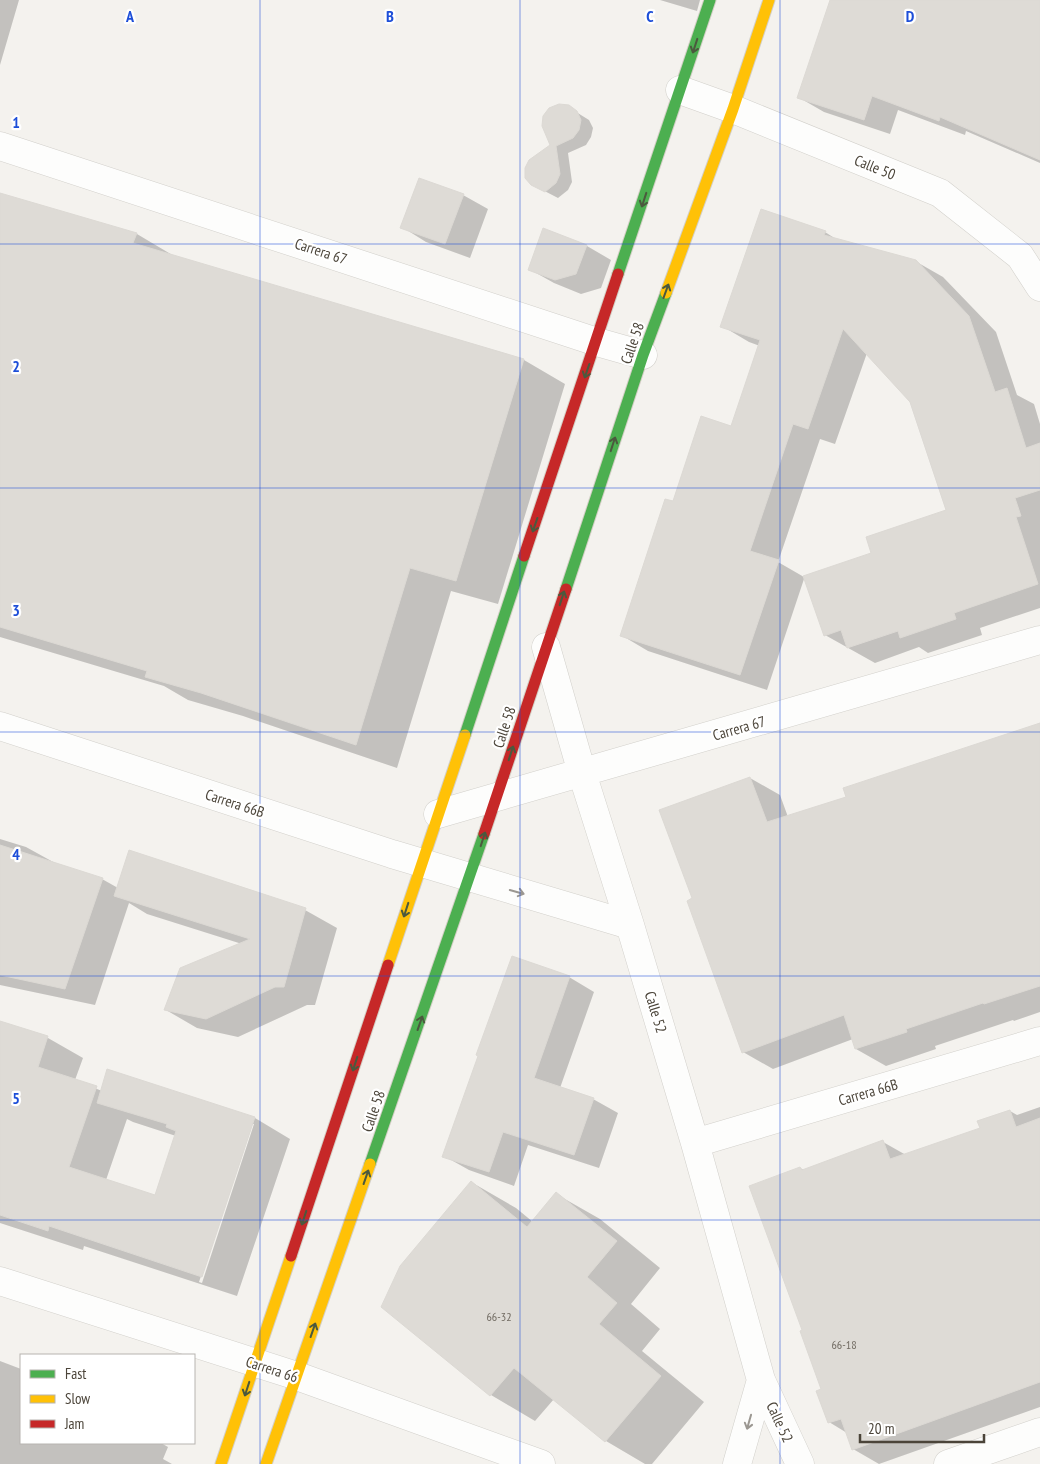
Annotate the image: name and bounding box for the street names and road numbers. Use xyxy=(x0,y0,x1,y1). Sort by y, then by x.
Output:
street label: Calle 50 xyxy=(852,150,899,184)
street label: Carrera 67 xyxy=(292,234,350,268)
street label: Calle 58 xyxy=(616,320,648,366)
street label: Calle 58 xyxy=(488,704,520,750)
street label: Carrera 67 xyxy=(710,711,768,745)
street label: Carrera 66B xyxy=(203,785,267,821)
street label: Calle 52 xyxy=(641,989,671,1035)
street label: Carrera 66B xyxy=(836,1074,900,1110)
street label: Calle 58 xyxy=(357,1088,389,1134)
street label: Carrera 66 xyxy=(243,1352,301,1386)
street label: Calle 52 xyxy=(762,1399,798,1445)

